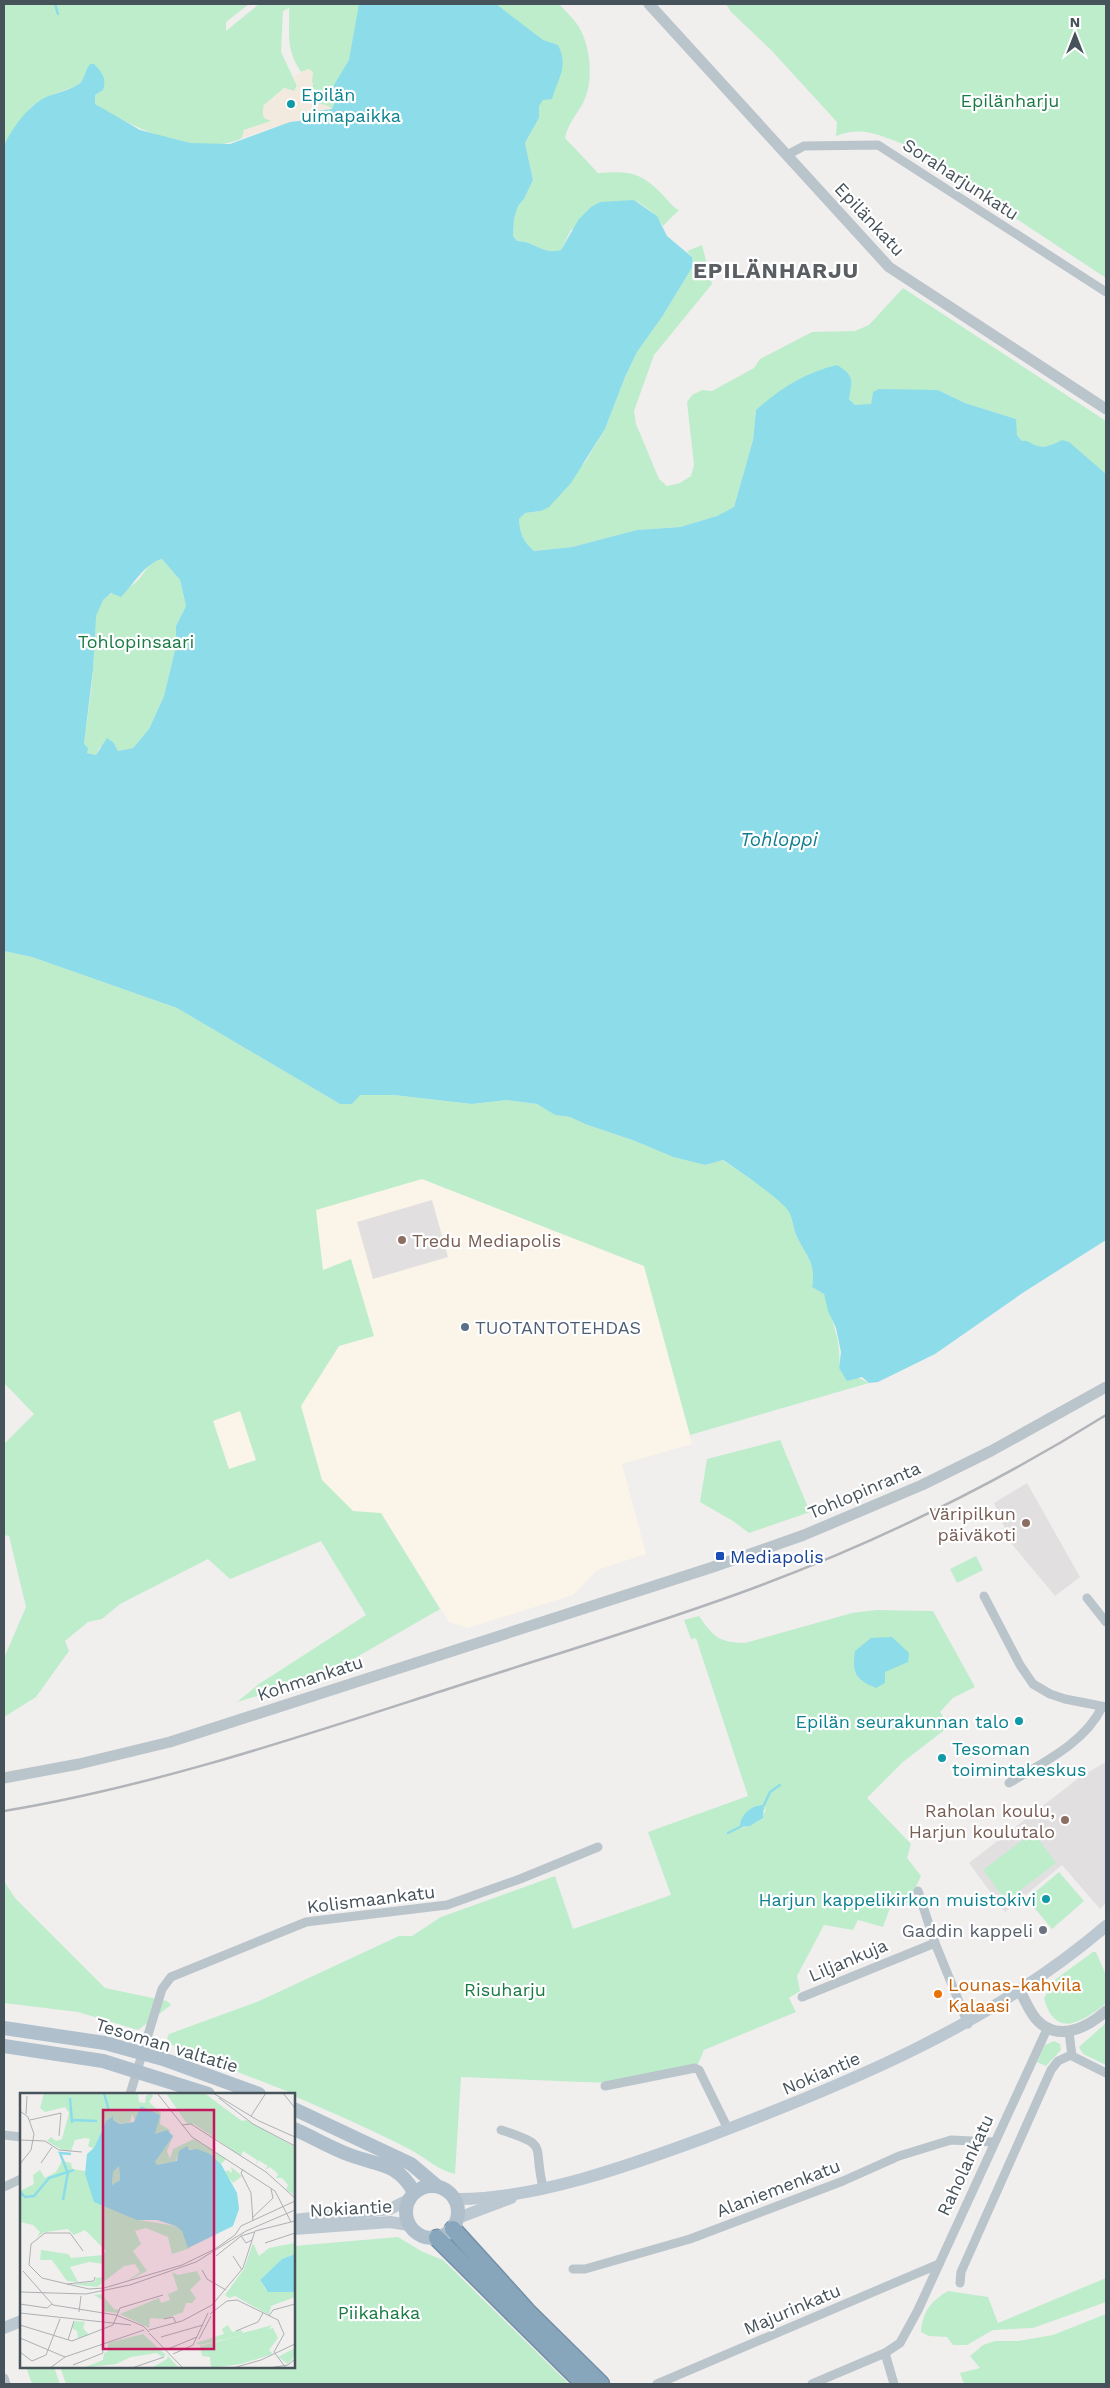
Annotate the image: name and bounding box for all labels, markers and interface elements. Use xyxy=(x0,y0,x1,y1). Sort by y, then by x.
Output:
north arrow xyxy=(1050,10,1100,60)
text: N xyxy=(1070,14,1080,30)
place label: Epilän uimapaikka xyxy=(301,84,401,126)
park label: Epilänharju xyxy=(961,90,1059,111)
marker: Epilän uimapaikka xyxy=(285,98,297,110)
street label: Soraharjunkatu xyxy=(899,134,1023,224)
street label: Epilänkatu xyxy=(831,178,909,260)
district label: EPILÄNHARJU xyxy=(693,258,859,283)
park label: Tohlopinsaari xyxy=(78,631,194,652)
water label: Tohloppi xyxy=(740,828,819,851)
place label: Tredu Mediapolis xyxy=(412,1230,561,1251)
marker: Tredu Mediapolis xyxy=(396,1234,408,1246)
place label: TUOTANTOTEHDAS xyxy=(475,1317,641,1338)
marker: TUOTANTOTEHDAS xyxy=(459,1321,471,1333)
street label: Tohlopinranta xyxy=(804,1457,924,1523)
place label: Väripilkun päiväkoti xyxy=(929,1503,1016,1545)
marker: Väripilkun päiväkoti xyxy=(1020,1517,1032,1529)
place label: Mediapolis xyxy=(730,1546,824,1567)
marker: Mediapolis xyxy=(714,1550,726,1562)
street label: Kohmankatu xyxy=(254,1651,366,1705)
place label: Epilän seurakunnan talo xyxy=(795,1711,1009,1732)
marker: Epilän seurakunnan talo xyxy=(1013,1715,1025,1727)
place label: Tesoman toimintakeskus xyxy=(952,1738,1086,1780)
marker: Tesoman toimintakeskus xyxy=(936,1752,948,1764)
place label: Raholan koulu, Harjun koulutalo xyxy=(909,1800,1055,1842)
marker: Raholan koulu, Harjun koulutalo xyxy=(1059,1814,1071,1826)
street label: Kolismaankatu xyxy=(306,1881,436,1917)
place label: Harjun kappelikirkon muistokivi xyxy=(758,1889,1036,1910)
marker: Harjun kappelikirkon muistokivi xyxy=(1040,1893,1052,1905)
place label: Gaddin kappeli xyxy=(902,1920,1033,1941)
marker: Gaddin kappeli xyxy=(1037,1924,1049,1936)
street label: Liljankuja xyxy=(805,1934,891,1986)
place label: Lounas-kahvila Kalaasi xyxy=(948,1974,1081,2016)
park label: Risuharju xyxy=(464,1979,546,2000)
marker: Lounas-kahvila Kalaasi xyxy=(932,1988,944,2000)
street label: Tesoman valtatie xyxy=(93,2013,241,2077)
street label: Nokiantie xyxy=(779,2047,863,2099)
inset map xyxy=(20,2093,295,2368)
street label: Raholankatu xyxy=(932,2111,998,2219)
street label: Alaniemenkatu xyxy=(713,2155,843,2221)
street label: Nokiantie xyxy=(309,2195,393,2221)
street label: Majurinkatu xyxy=(740,2279,844,2339)
park label: Piikahaka xyxy=(338,2302,420,2323)

